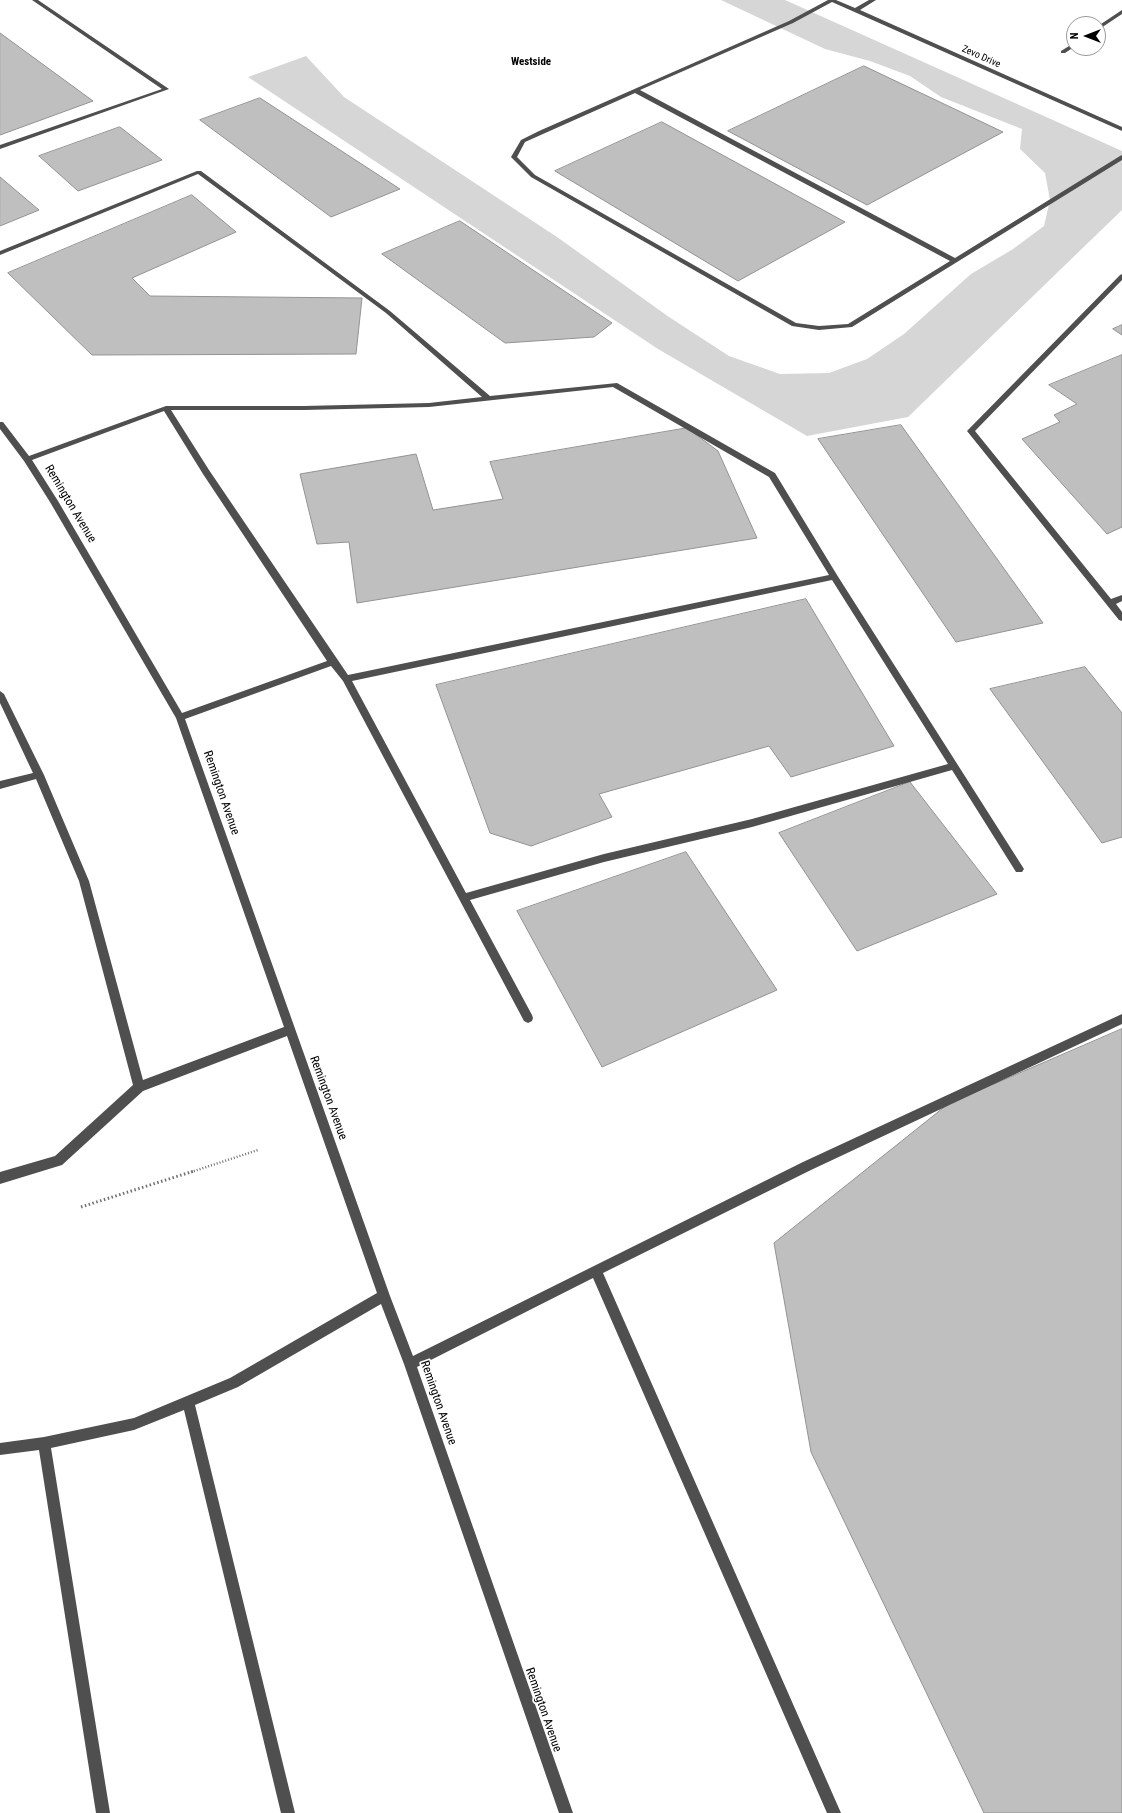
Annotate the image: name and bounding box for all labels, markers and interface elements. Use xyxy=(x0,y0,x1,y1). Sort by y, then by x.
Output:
north arrow xyxy=(1066,16,1106,56)
text: N xyxy=(1068,33,1081,39)
street label: Zevo Drive xyxy=(960,43,1002,71)
district label: Westside xyxy=(511,55,551,69)
street label: Remington Avenue xyxy=(41,463,99,545)
street label: Remington Avenue xyxy=(200,749,242,837)
street label: Remington Avenue xyxy=(306,1054,350,1142)
street label: Remington Avenue xyxy=(417,1359,459,1447)
street label: Remington Avenue xyxy=(522,1666,564,1754)

